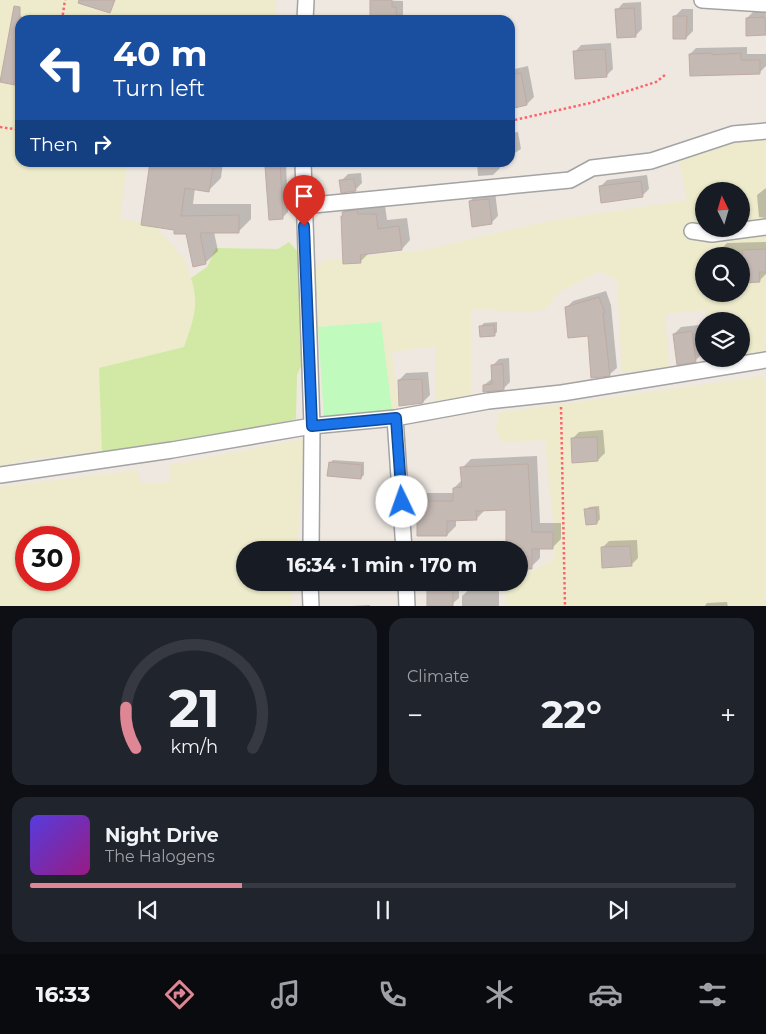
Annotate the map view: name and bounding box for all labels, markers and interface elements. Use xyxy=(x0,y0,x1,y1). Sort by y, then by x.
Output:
text: 40 m xyxy=(113,32,208,75)
icon: left xyxy=(30,35,95,100)
text: Turn left xyxy=(113,75,205,102)
icon: right xyxy=(88,130,116,158)
text: Then xyxy=(30,133,78,156)
pin xyxy=(283,175,325,226)
icon: arrive xyxy=(290,182,318,210)
north arrow xyxy=(695,182,750,238)
map controls xyxy=(695,182,750,367)
button: search xyxy=(695,247,750,302)
button: layers xyxy=(695,312,750,367)
position arrow xyxy=(375,475,427,527)
speed limit sign: 30 xyxy=(15,526,80,591)
text: 16:34 · 1 min · 170 m xyxy=(287,554,477,577)
text: Climate xyxy=(407,667,469,686)
text: 21 xyxy=(169,677,220,740)
text: 22° xyxy=(541,691,602,738)
text: − xyxy=(407,698,423,732)
text: + xyxy=(720,698,736,732)
text: km/h xyxy=(171,736,218,757)
text: Night Drive xyxy=(105,824,219,847)
text: The Halogens xyxy=(105,847,215,866)
icon: previous xyxy=(134,896,162,924)
icon: pause xyxy=(369,896,397,924)
icon: next xyxy=(604,896,632,924)
icon: directions xyxy=(162,977,197,1012)
icon: music xyxy=(268,977,303,1012)
icon: phone xyxy=(375,977,410,1012)
icon: climate xyxy=(482,977,517,1012)
icon: car xyxy=(588,977,623,1012)
icon: filters xyxy=(695,977,730,1012)
text: 16:33 xyxy=(36,981,90,1008)

